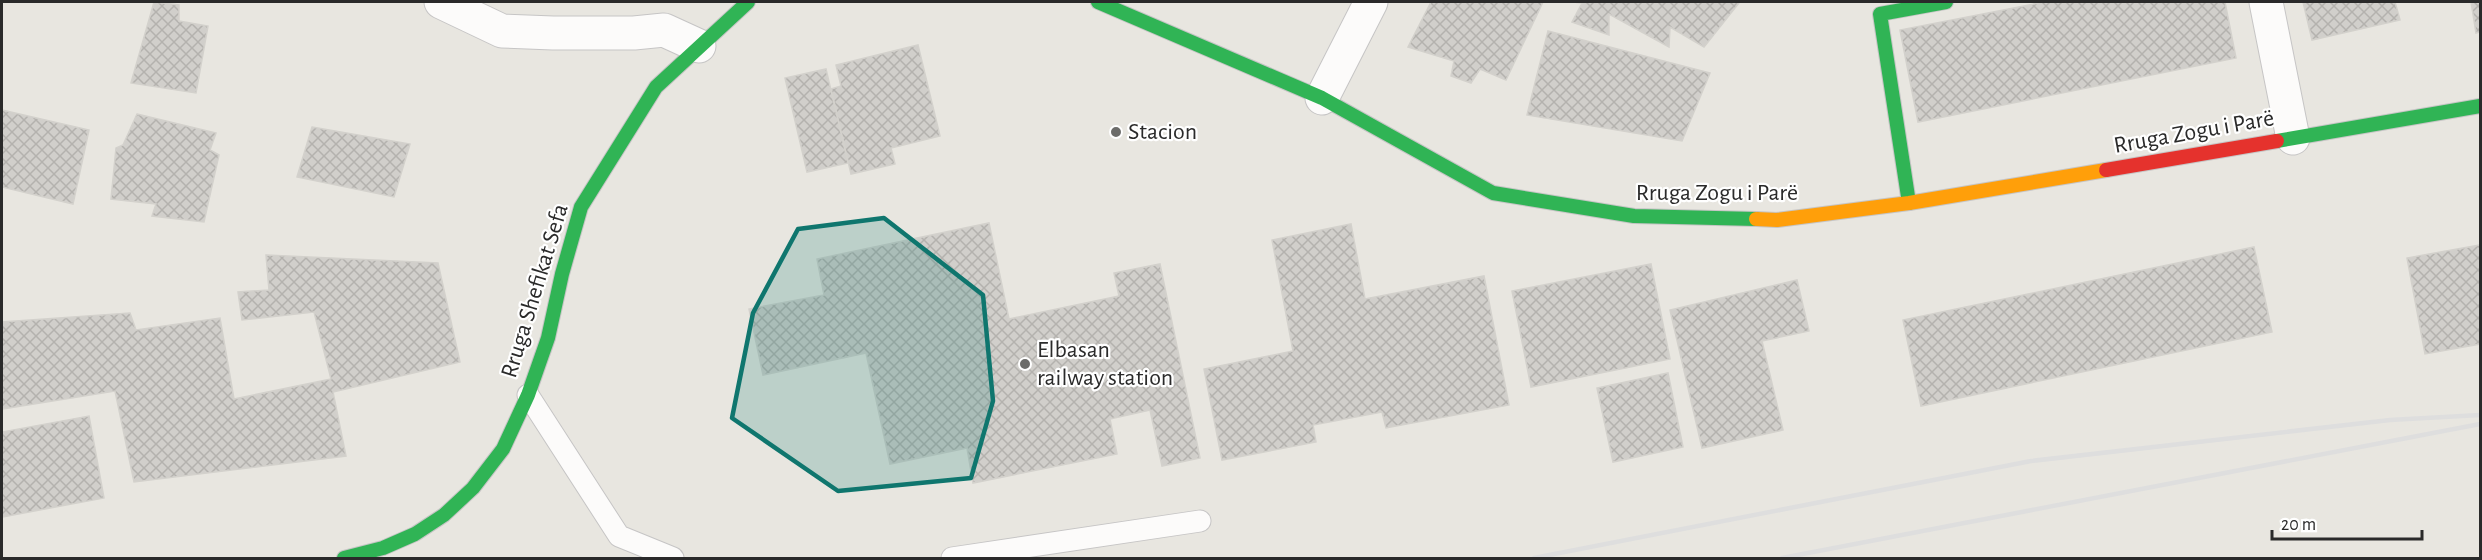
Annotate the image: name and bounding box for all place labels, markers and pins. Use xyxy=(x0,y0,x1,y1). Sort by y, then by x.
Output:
place label: Stacion xyxy=(1128,120,1197,144)
marker: Stacion xyxy=(1109,125,1123,139)
place label: Elbasan railway station xyxy=(1037,338,1173,390)
marker: Elbasan railway station xyxy=(1018,357,1032,371)

